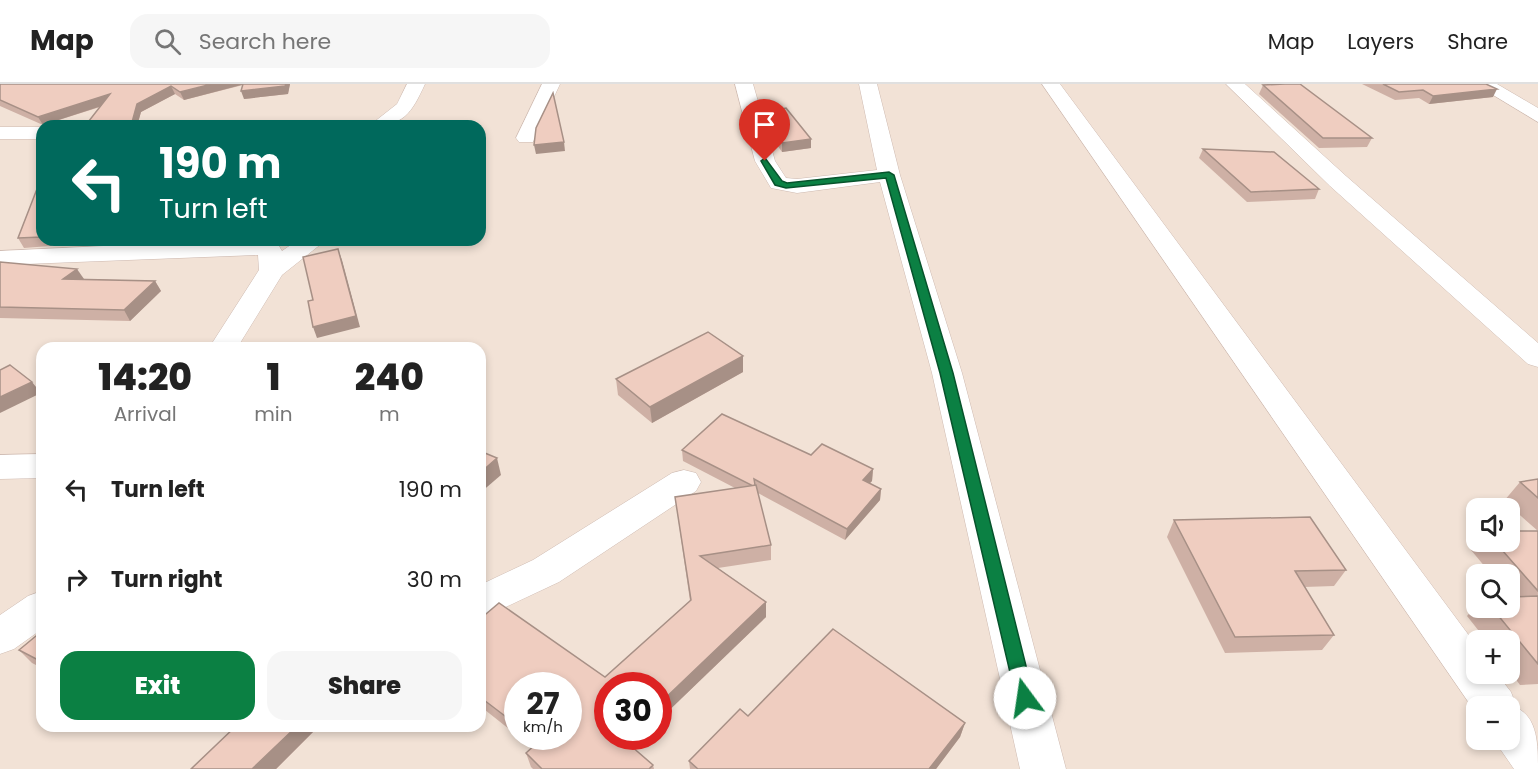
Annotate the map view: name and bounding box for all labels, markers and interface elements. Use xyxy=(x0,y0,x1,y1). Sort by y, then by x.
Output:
search box xyxy=(130,14,550,68)
text: Map xyxy=(30,21,94,60)
icon: search xyxy=(151,25,184,58)
text: Search here xyxy=(199,26,331,57)
text: Map xyxy=(1268,27,1314,56)
text: Layers xyxy=(1347,27,1414,56)
text: Share xyxy=(1447,27,1508,56)
pin xyxy=(739,99,790,161)
icon: arrive xyxy=(748,108,781,141)
text: 190 m xyxy=(159,134,281,193)
icon: left xyxy=(60,144,138,222)
text: Turn left xyxy=(159,190,268,227)
text: 14:20 xyxy=(98,352,192,403)
text: 1 xyxy=(266,352,280,403)
text: 240 xyxy=(355,352,424,403)
text: Arrival xyxy=(114,400,177,428)
text: min xyxy=(254,400,293,428)
text: m xyxy=(379,400,400,428)
icon: left xyxy=(60,473,93,506)
text: Turn left xyxy=(111,474,205,505)
text: 190 m xyxy=(399,474,462,505)
map controls xyxy=(1466,498,1520,750)
button: sound xyxy=(1466,498,1520,552)
icon: right xyxy=(60,563,93,596)
text: Turn right xyxy=(111,564,222,595)
text: 30 m xyxy=(407,564,462,595)
button: search xyxy=(1466,564,1520,618)
button: + xyxy=(1466,630,1520,684)
button: Exit xyxy=(60,651,255,720)
button: Share xyxy=(267,651,462,720)
position arrow xyxy=(993,666,1057,730)
speed limit sign: 30 xyxy=(594,672,672,750)
text: 27 xyxy=(526,682,560,725)
button: − xyxy=(1466,696,1520,750)
text: km/h xyxy=(523,716,563,737)

